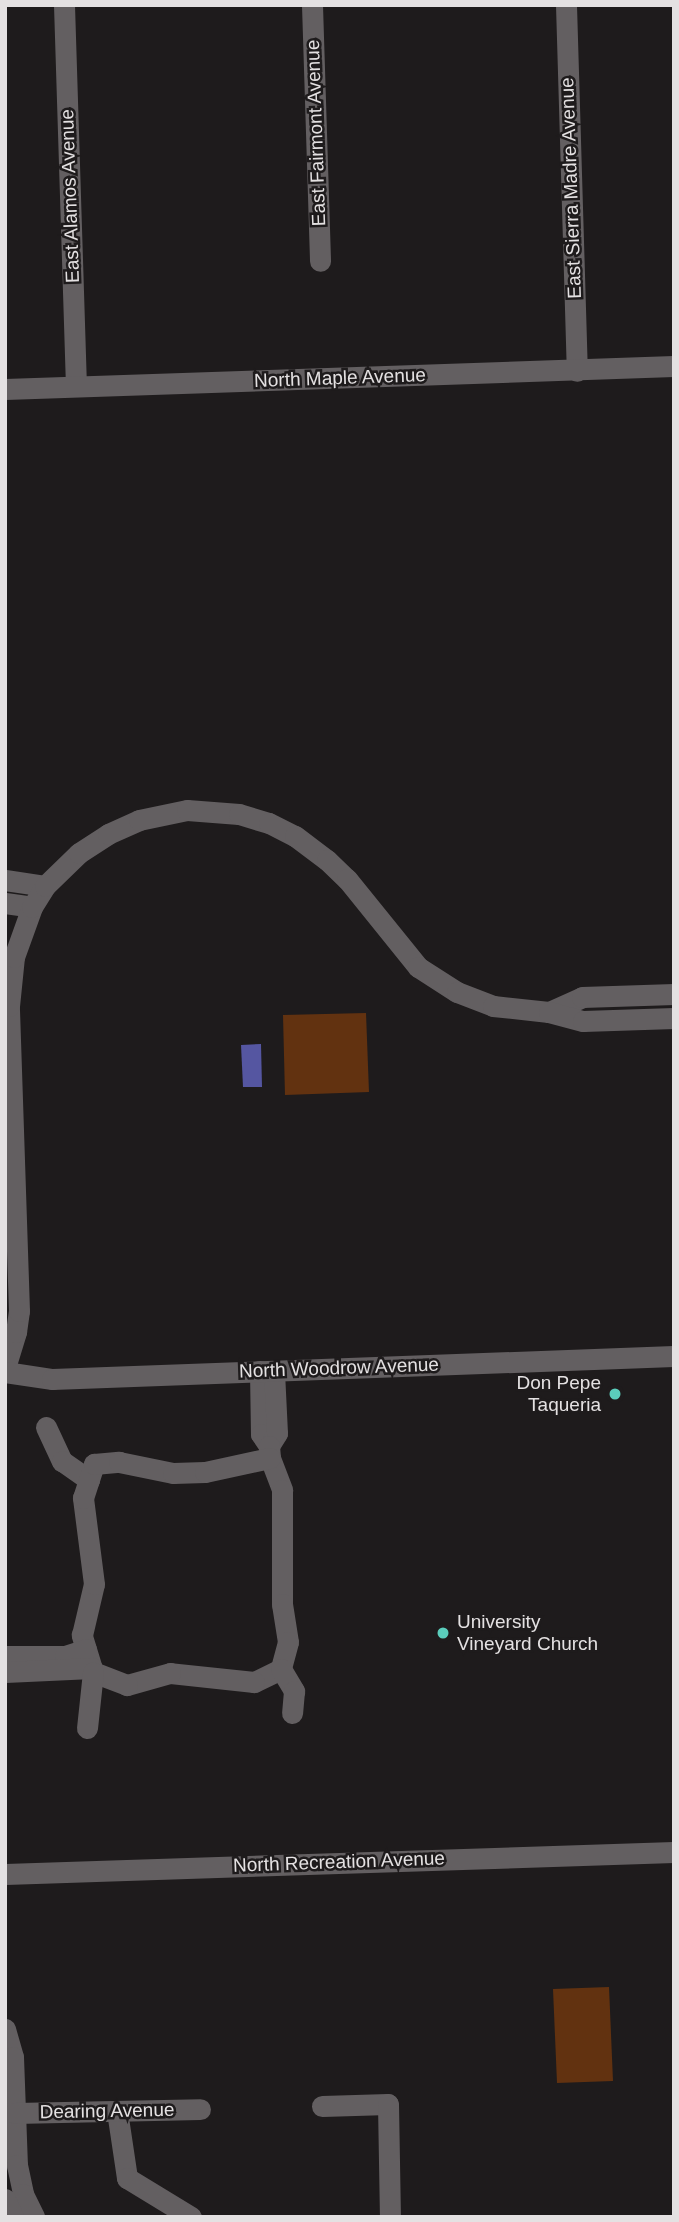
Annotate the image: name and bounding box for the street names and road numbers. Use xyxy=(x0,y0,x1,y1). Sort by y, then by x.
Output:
street label: East Fairmont Avenue xyxy=(301,39,331,227)
street label: East Sierra Madre Avenue xyxy=(556,76,586,300)
street label: East Alamos Avenue xyxy=(56,108,84,284)
street label: North Maple Avenue xyxy=(253,364,427,392)
street label: North Woodrow Avenue xyxy=(238,1353,440,1383)
street label: North Recreation Avenue xyxy=(232,1847,446,1877)
street label: Dearing Avenue xyxy=(39,2098,175,2124)

